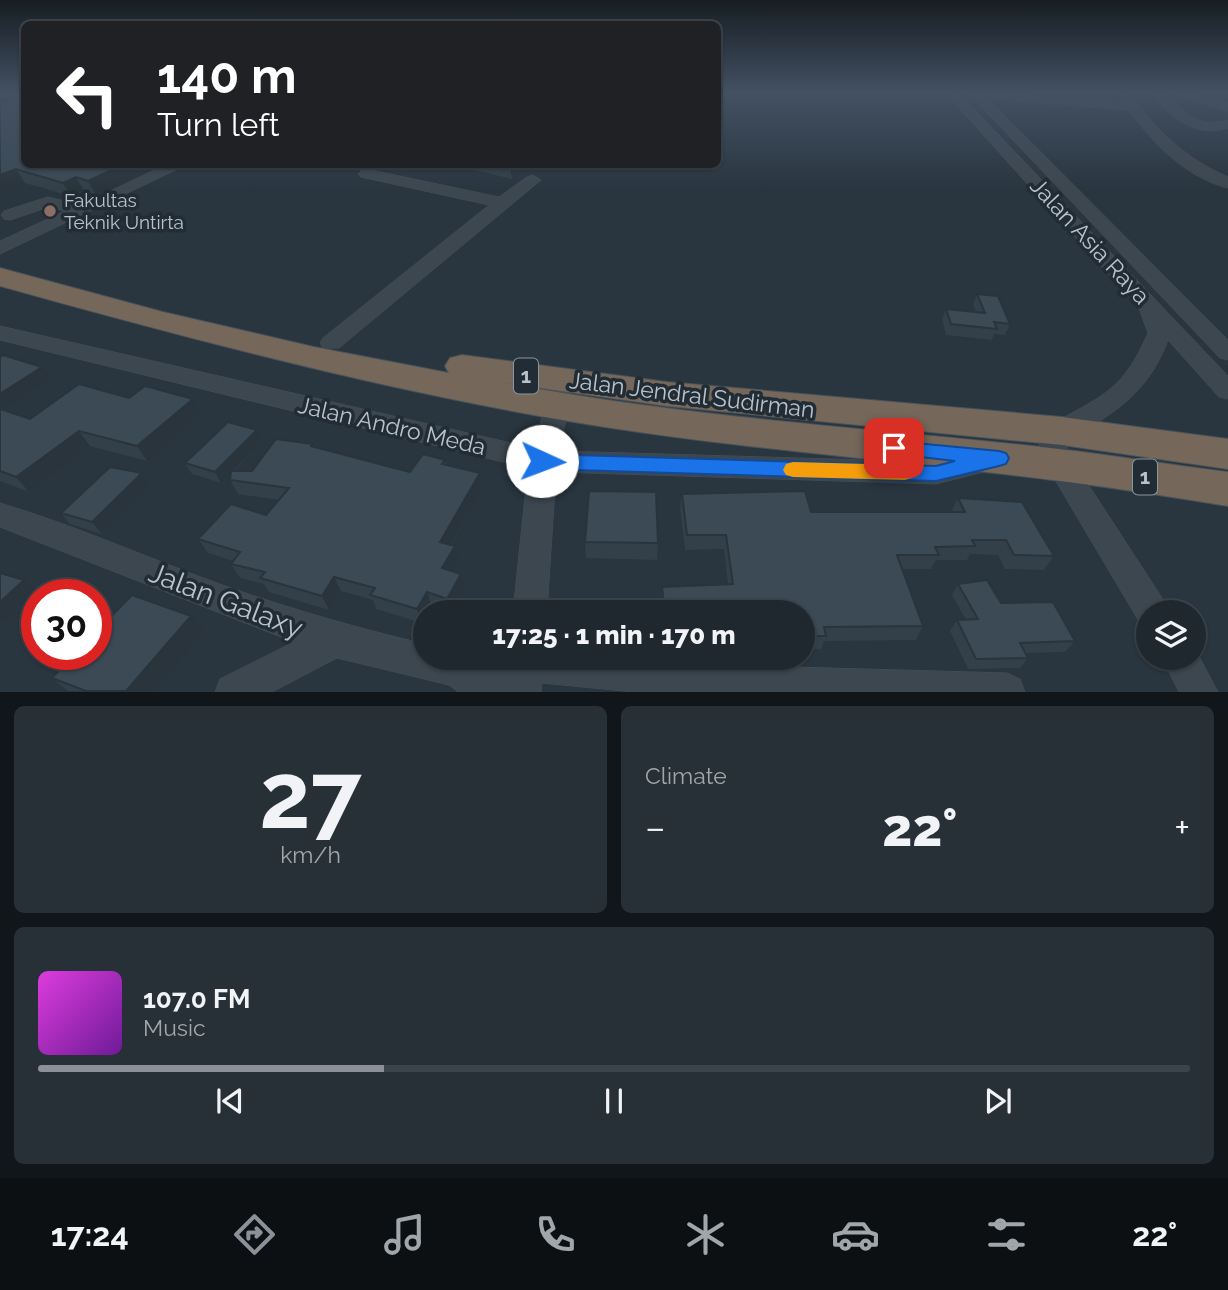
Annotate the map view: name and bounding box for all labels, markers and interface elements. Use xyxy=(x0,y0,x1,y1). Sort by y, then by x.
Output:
text: 140 m xyxy=(157,47,297,104)
icon: left xyxy=(42,49,133,140)
text: Turn left xyxy=(157,106,279,143)
street label: Jalan Asia Raya xyxy=(1025,172,1156,309)
place label: Fakultas Teknik Untirta xyxy=(64,189,184,233)
marker: Fakultas Teknik Untirta xyxy=(42,203,58,219)
road number: 1 xyxy=(514,358,538,394)
street label: Jalan Jendral Sudirman xyxy=(568,366,816,423)
street label: Jalan Andro Meda xyxy=(296,391,488,460)
pin xyxy=(864,418,924,478)
position arrow xyxy=(505,424,579,498)
icon: arrive xyxy=(875,429,913,467)
road number: 1 xyxy=(1133,460,1157,494)
street label: Jalan Galaxy xyxy=(144,556,307,645)
speed limit sign: 30 xyxy=(21,579,112,670)
map controls xyxy=(1136,600,1206,670)
button: layers xyxy=(1136,600,1206,670)
text: 17:25 · 1 min · 170 m xyxy=(492,620,736,650)
text: 27 xyxy=(259,742,362,849)
text: Climate xyxy=(645,762,727,789)
text: 22° xyxy=(882,797,958,858)
text: − xyxy=(645,805,665,850)
text: + xyxy=(1174,805,1190,850)
text: km/h xyxy=(280,841,341,868)
text: 107.0 FM xyxy=(143,984,250,1014)
text: Music xyxy=(143,1014,206,1041)
icon: previous xyxy=(211,1082,249,1120)
icon: pause xyxy=(595,1082,633,1120)
icon: next xyxy=(979,1082,1017,1120)
icon: directions xyxy=(230,1210,279,1259)
icon: music xyxy=(380,1210,429,1259)
icon: phone xyxy=(531,1210,580,1259)
icon: climate xyxy=(681,1210,730,1259)
icon: car xyxy=(831,1210,880,1259)
icon: filters xyxy=(982,1210,1031,1259)
text: 17:24 xyxy=(51,1216,129,1253)
text: 22° xyxy=(1132,1216,1177,1253)

